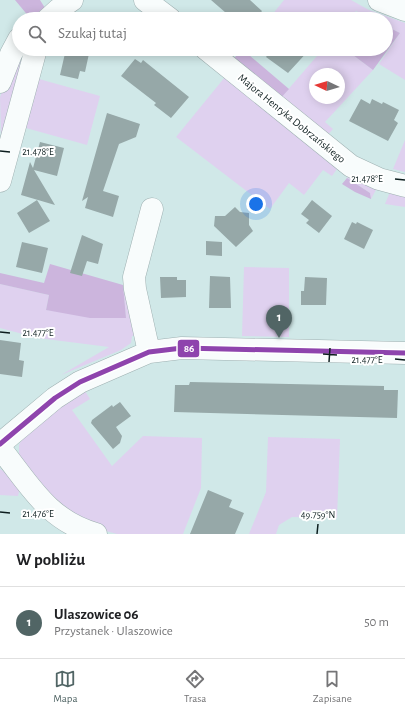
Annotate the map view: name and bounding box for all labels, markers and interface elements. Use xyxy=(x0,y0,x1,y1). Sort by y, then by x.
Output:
search box xyxy=(12,12,393,56)
icon: search xyxy=(26,23,48,45)
text: Szukaj tutaj xyxy=(58,26,127,41)
north arrow xyxy=(309,68,345,104)
street label: Majora Henryka Dobrzańskiego xyxy=(236,72,347,165)
text: 21.478°E xyxy=(22,147,54,157)
text: 21.478°E xyxy=(351,174,383,184)
your location xyxy=(246,194,266,214)
pin: 1 xyxy=(266,305,292,338)
text: 21.477°E xyxy=(22,328,54,338)
line badge: 86 xyxy=(177,339,200,358)
text: 86 xyxy=(184,343,194,354)
text: 21.477°E xyxy=(351,355,383,365)
text: 21.476°E xyxy=(22,509,54,519)
text: 49.759°N xyxy=(301,510,335,520)
text: W pobliżu xyxy=(16,551,85,568)
text: Ulaszowice 06 xyxy=(54,607,139,622)
text: 1 xyxy=(27,616,31,629)
text: 50 m xyxy=(364,616,389,629)
text: Przystanek · Ulaszowice xyxy=(54,625,173,638)
tab: Mapa xyxy=(53,668,78,705)
tab: Trasa xyxy=(184,668,206,705)
tab: Zapisane xyxy=(313,668,352,705)

